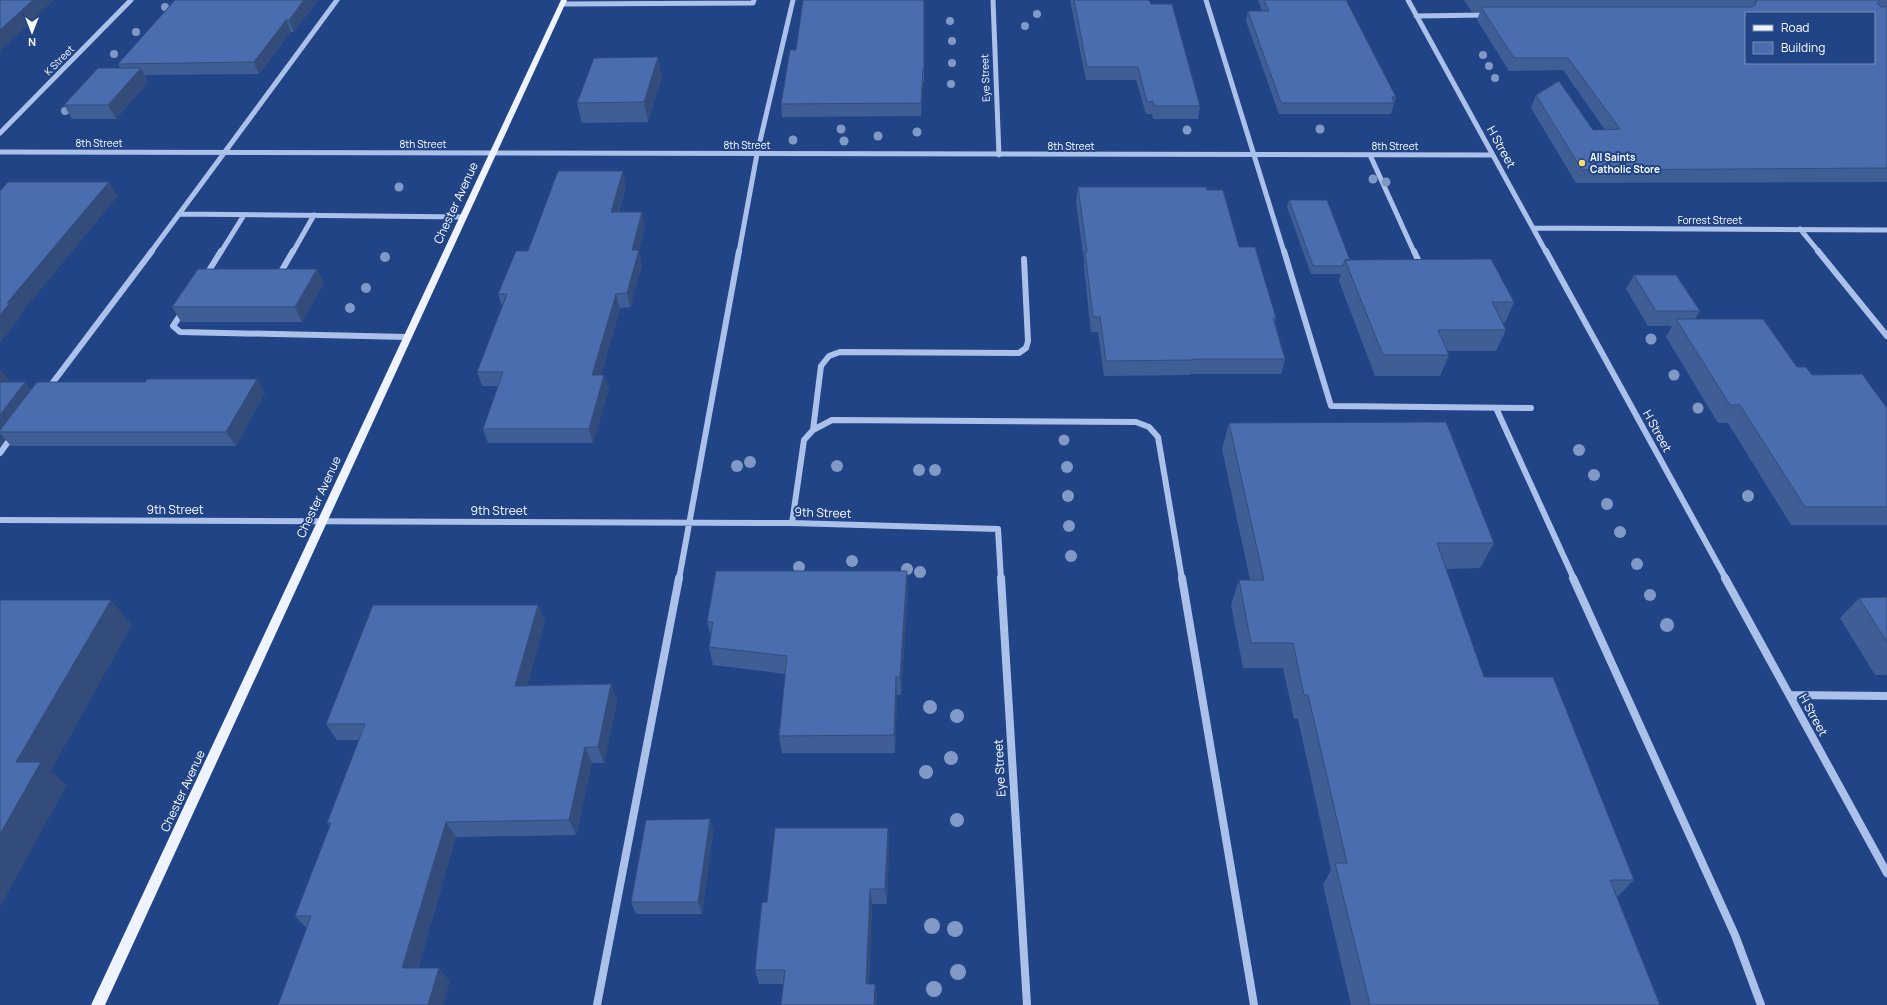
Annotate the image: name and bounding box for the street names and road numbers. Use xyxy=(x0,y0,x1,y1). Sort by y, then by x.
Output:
street label: K Street xyxy=(41,42,77,78)
street label: Eye Street xyxy=(977,54,993,102)
street label: H Street xyxy=(1483,123,1520,171)
street label: 8th Street xyxy=(75,136,123,150)
street label: 8th Street xyxy=(399,137,447,151)
street label: 8th Street xyxy=(723,138,771,152)
street label: 8th Street xyxy=(1047,139,1095,153)
street label: 8th Street xyxy=(1371,139,1419,153)
street label: Chester Avenue xyxy=(429,159,482,246)
street label: Forrest Street xyxy=(1678,213,1742,227)
street label: H Street xyxy=(1639,407,1676,455)
street label: Chester Avenue xyxy=(292,453,345,540)
street label: 9th Street xyxy=(146,501,204,518)
street label: 9th Street xyxy=(470,502,528,519)
street label: 9th Street xyxy=(794,503,852,522)
street label: H Street xyxy=(1795,691,1832,739)
street label: Eye Street xyxy=(989,739,1009,797)
street label: Chester Avenue xyxy=(156,747,209,834)

